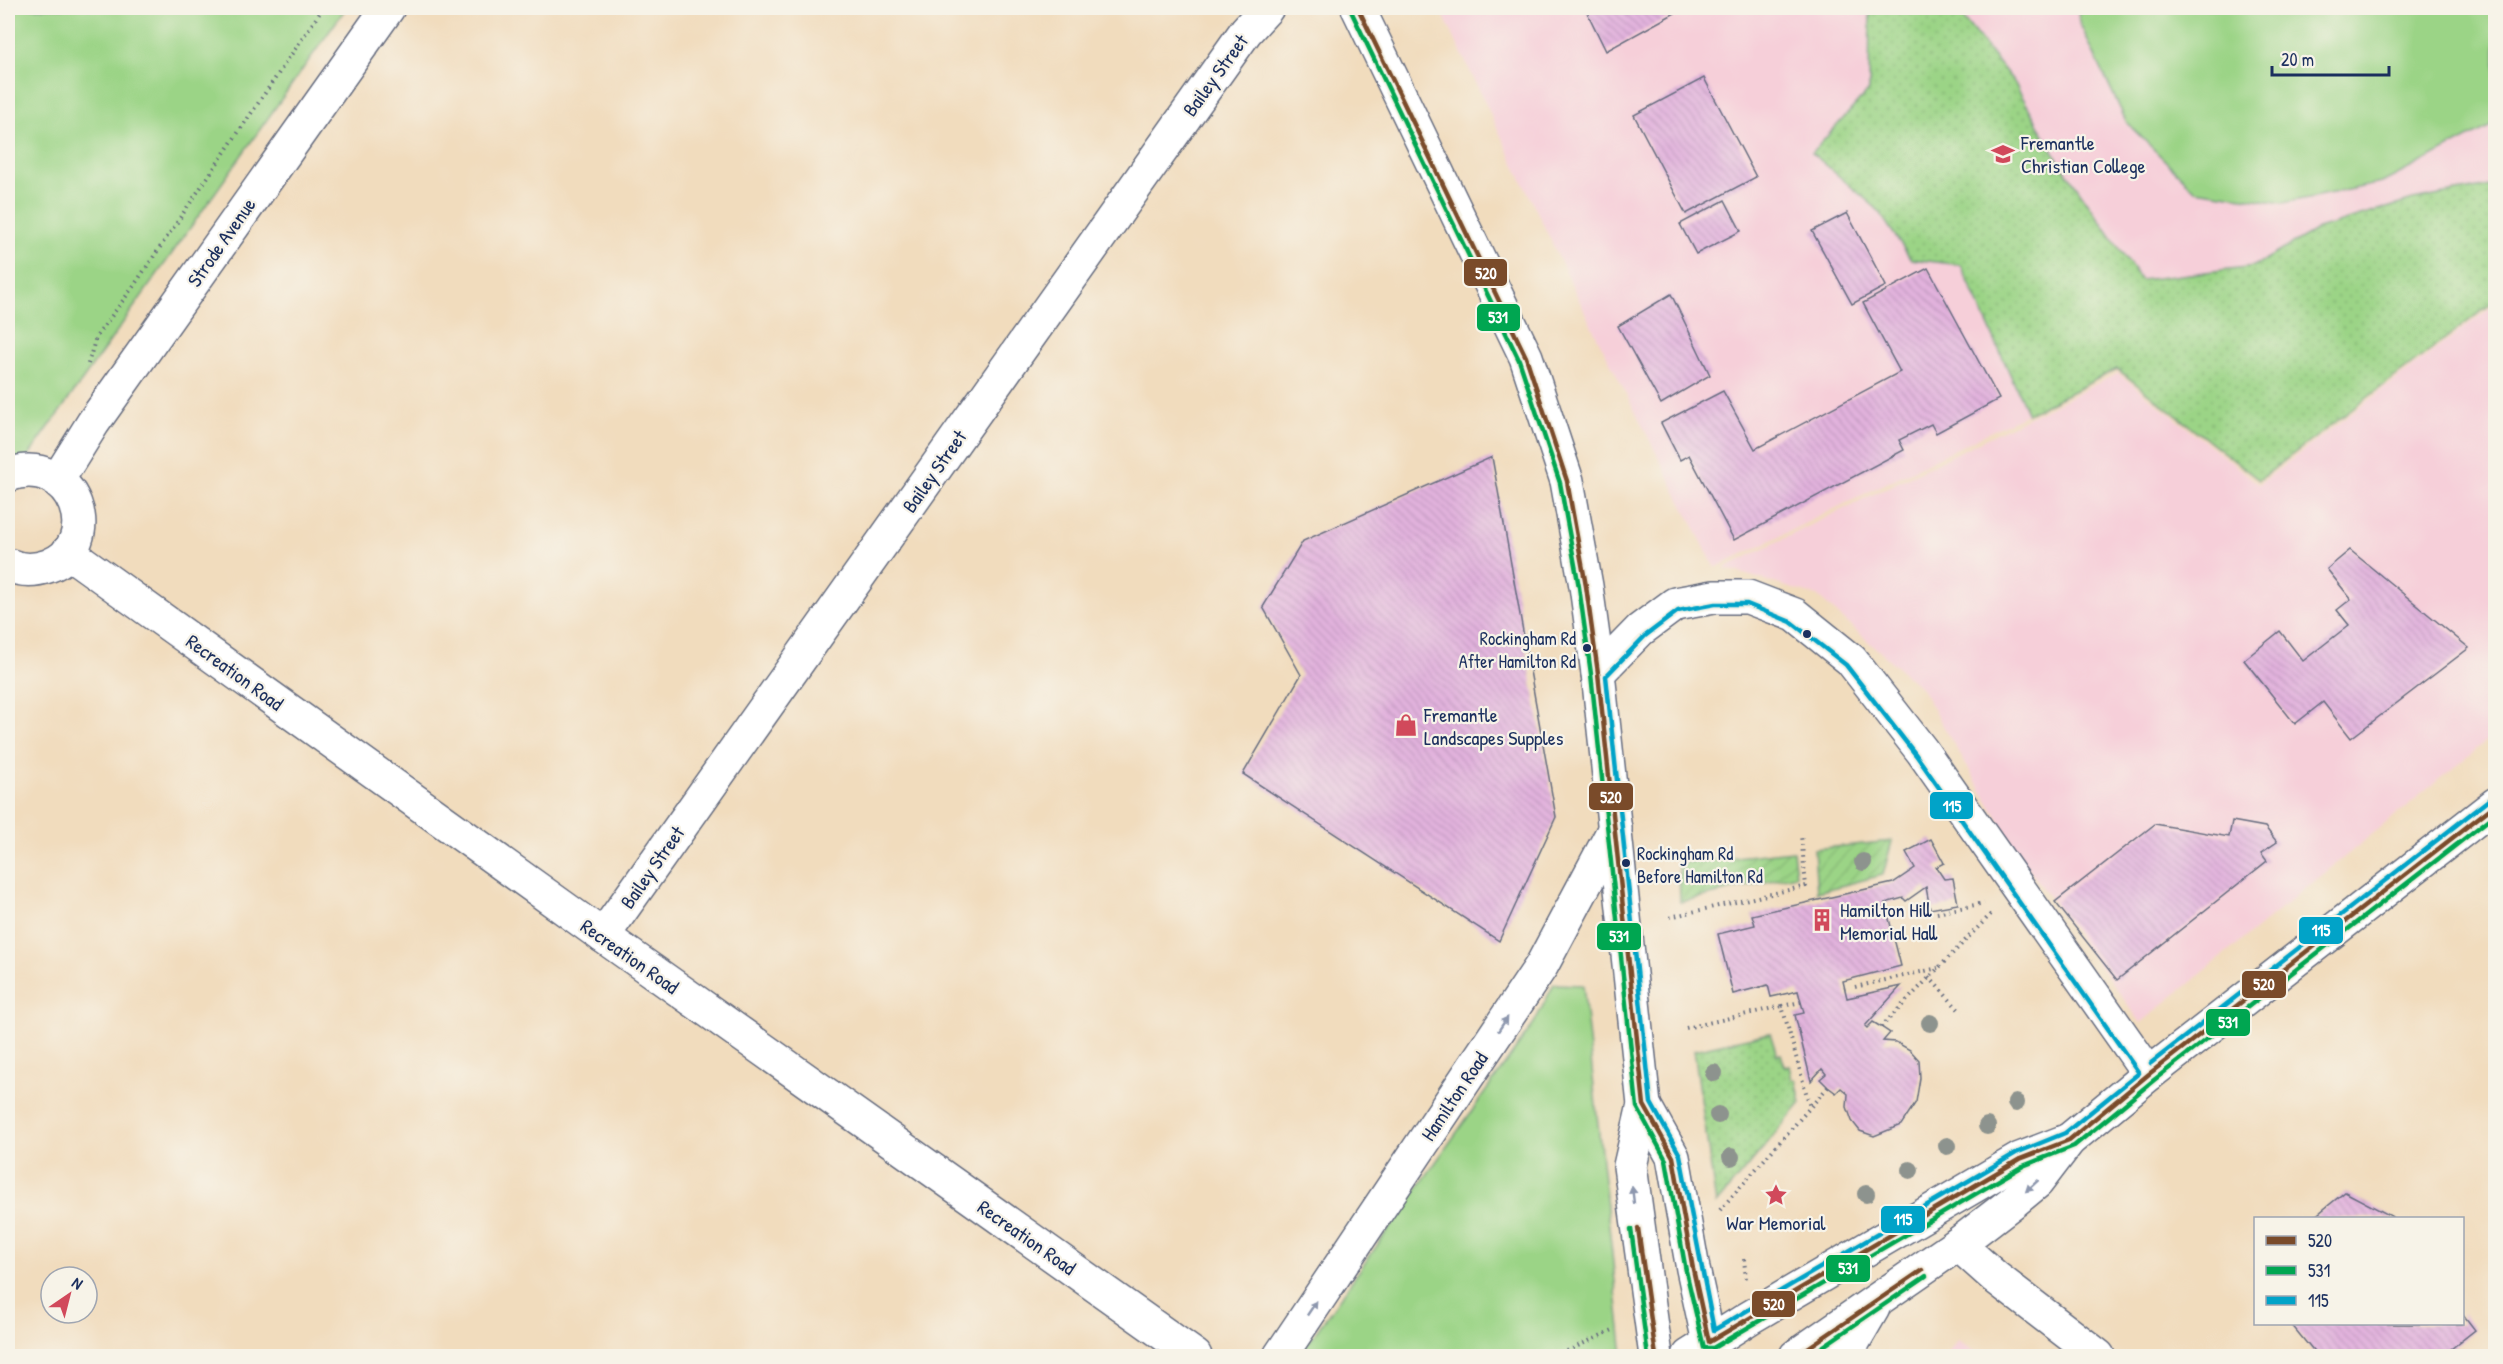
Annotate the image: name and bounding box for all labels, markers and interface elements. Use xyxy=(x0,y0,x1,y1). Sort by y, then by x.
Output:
street label: Bailey Street xyxy=(1176,28,1255,122)
scale bar xyxy=(2272,39,2389,77)
text: 20 m xyxy=(2281,47,2314,72)
place label: Fremantle Christian College xyxy=(2020,129,2146,179)
school or university icon: Fremantle Christian College xyxy=(1990,141,2016,167)
street label: Strode Avenue xyxy=(180,192,262,292)
line badge: 520 xyxy=(1463,258,1508,287)
text: 520 xyxy=(1475,262,1497,284)
line badge: 531 xyxy=(1476,303,1521,332)
text: 531 xyxy=(1488,306,1508,328)
street label: Bailey Street xyxy=(896,423,973,518)
place label: Rockingham Rd After Hamilton Rd xyxy=(1459,626,1576,674)
street label: Recreation Road xyxy=(181,628,289,717)
unlabelled marker xyxy=(1801,628,1813,640)
marker: Rockingham Rd After Hamilton Rd xyxy=(1581,642,1593,654)
place label: Fremantle Landscapes Supples xyxy=(1423,701,1564,751)
shop icon: Fremantle Landscapes Supples xyxy=(1393,712,1419,738)
line badge: 520 xyxy=(1588,782,1634,811)
text: 520 xyxy=(1600,786,1622,808)
line badge: 115 xyxy=(1929,791,1974,820)
text: 115 xyxy=(1943,795,1961,817)
street label: Bailey Street xyxy=(614,819,691,914)
place label: Rockingham Rd Before Hamilton Rd xyxy=(1637,841,1763,889)
marker: Rockingham Rd Before Hamilton Rd xyxy=(1620,857,1632,869)
place label: Hamilton Hill Memorial Hall xyxy=(1840,896,1938,946)
building icon: Hamilton Hill Memorial Hall xyxy=(1809,907,1835,933)
street label: Recreation Road xyxy=(576,912,685,1000)
line badge: 115 xyxy=(2298,916,2344,945)
text: 115 xyxy=(2312,919,2330,941)
line badge: 531 xyxy=(1596,922,1642,951)
text: 531 xyxy=(1609,925,1629,947)
line badge: 520 xyxy=(2241,970,2287,999)
text: 520 xyxy=(2253,973,2275,995)
line badge: 531 xyxy=(2205,1008,2251,1037)
text: 531 xyxy=(2218,1011,2238,1033)
one-way arrow xyxy=(1497,1015,1508,1032)
street label: Hamilton Road xyxy=(1414,1046,1494,1146)
one-way arrow xyxy=(2025,1179,2040,1192)
place icon: War Memorial xyxy=(1763,1182,1789,1208)
one-way arrow xyxy=(1629,1185,1638,1204)
street label: Recreation Road xyxy=(973,1193,1082,1281)
line badge: 115 xyxy=(1880,1205,1926,1234)
text: 115 xyxy=(1894,1208,1912,1230)
place label: War Memorial xyxy=(1726,1209,1826,1236)
legend xyxy=(2254,1217,2464,1325)
text: 520 xyxy=(2308,1228,2332,1253)
line badge: 531 xyxy=(1825,1254,1871,1283)
text: 531 xyxy=(1838,1257,1858,1279)
text: 531 xyxy=(2308,1258,2330,1283)
north arrow xyxy=(39,1265,99,1325)
text: N xyxy=(68,1271,88,1294)
text: 115 xyxy=(2308,1288,2329,1313)
line badge: 520 xyxy=(1751,1290,1796,1318)
text: 520 xyxy=(1763,1293,1785,1315)
one-way arrow xyxy=(1306,1300,1317,1316)

